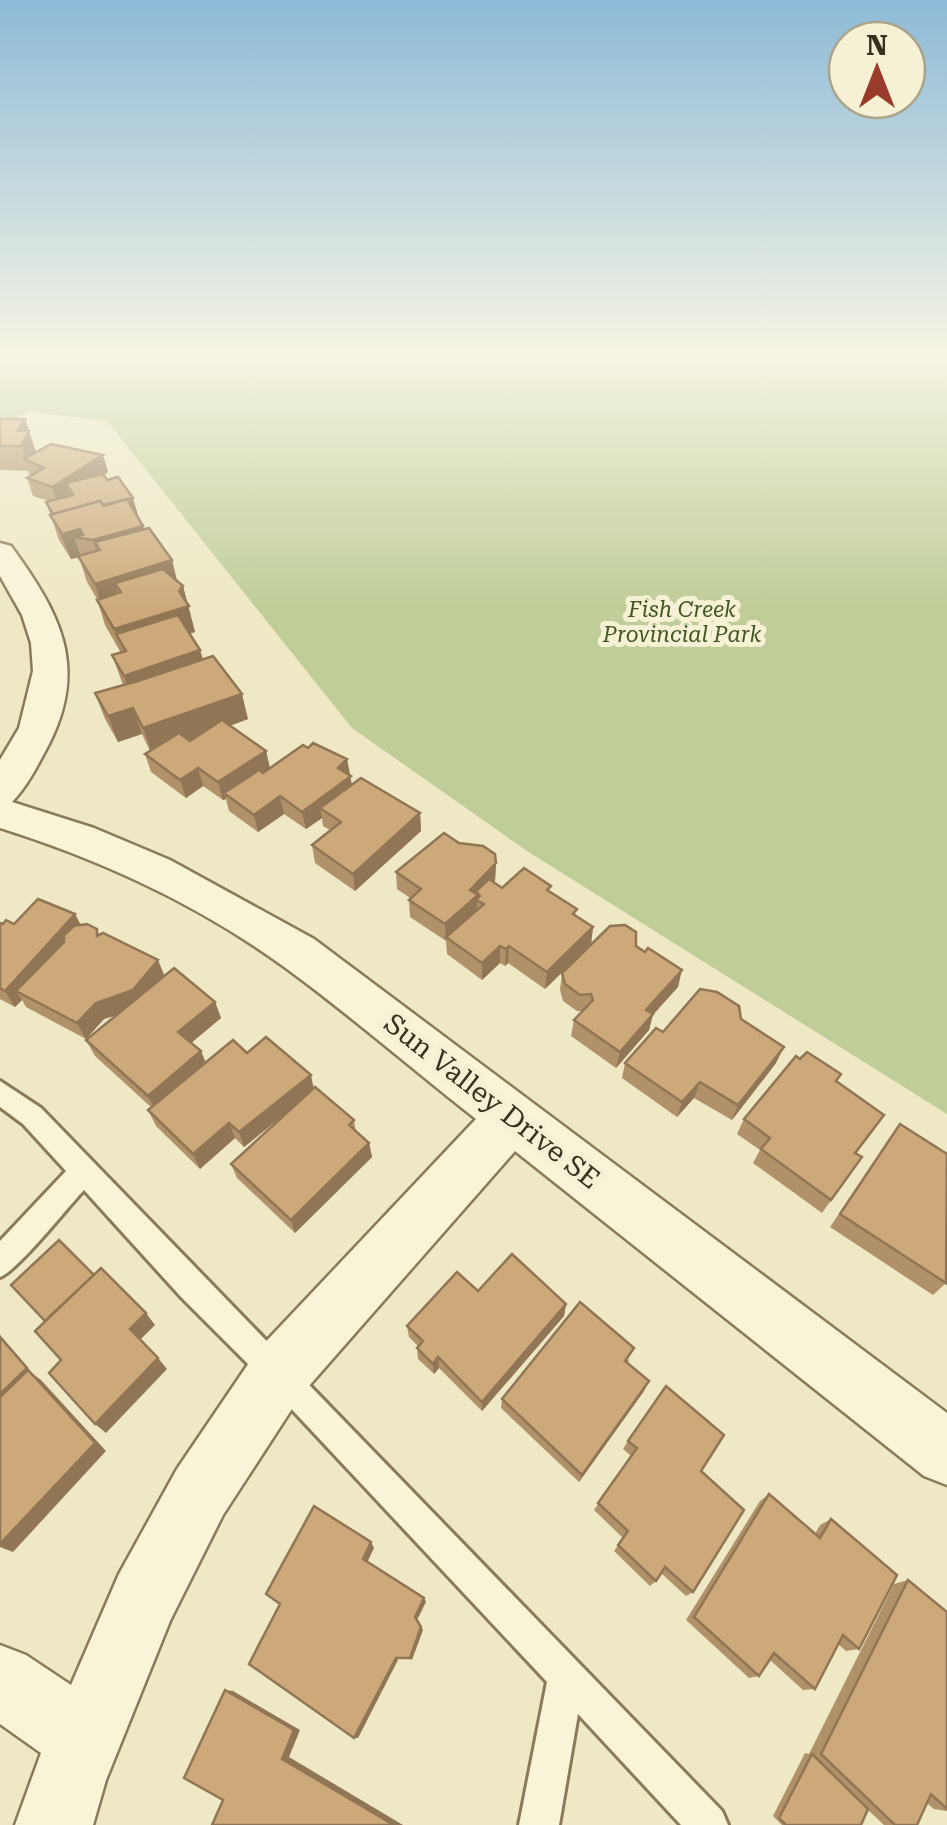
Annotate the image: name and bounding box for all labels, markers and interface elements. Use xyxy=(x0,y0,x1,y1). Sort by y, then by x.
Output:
north arrow xyxy=(827,20,927,120)
text: N xyxy=(866,29,888,62)
park label: Fish Creek Provincial Park xyxy=(602,597,761,647)
street label: Sun Valley Drive SE xyxy=(378,1007,606,1195)

